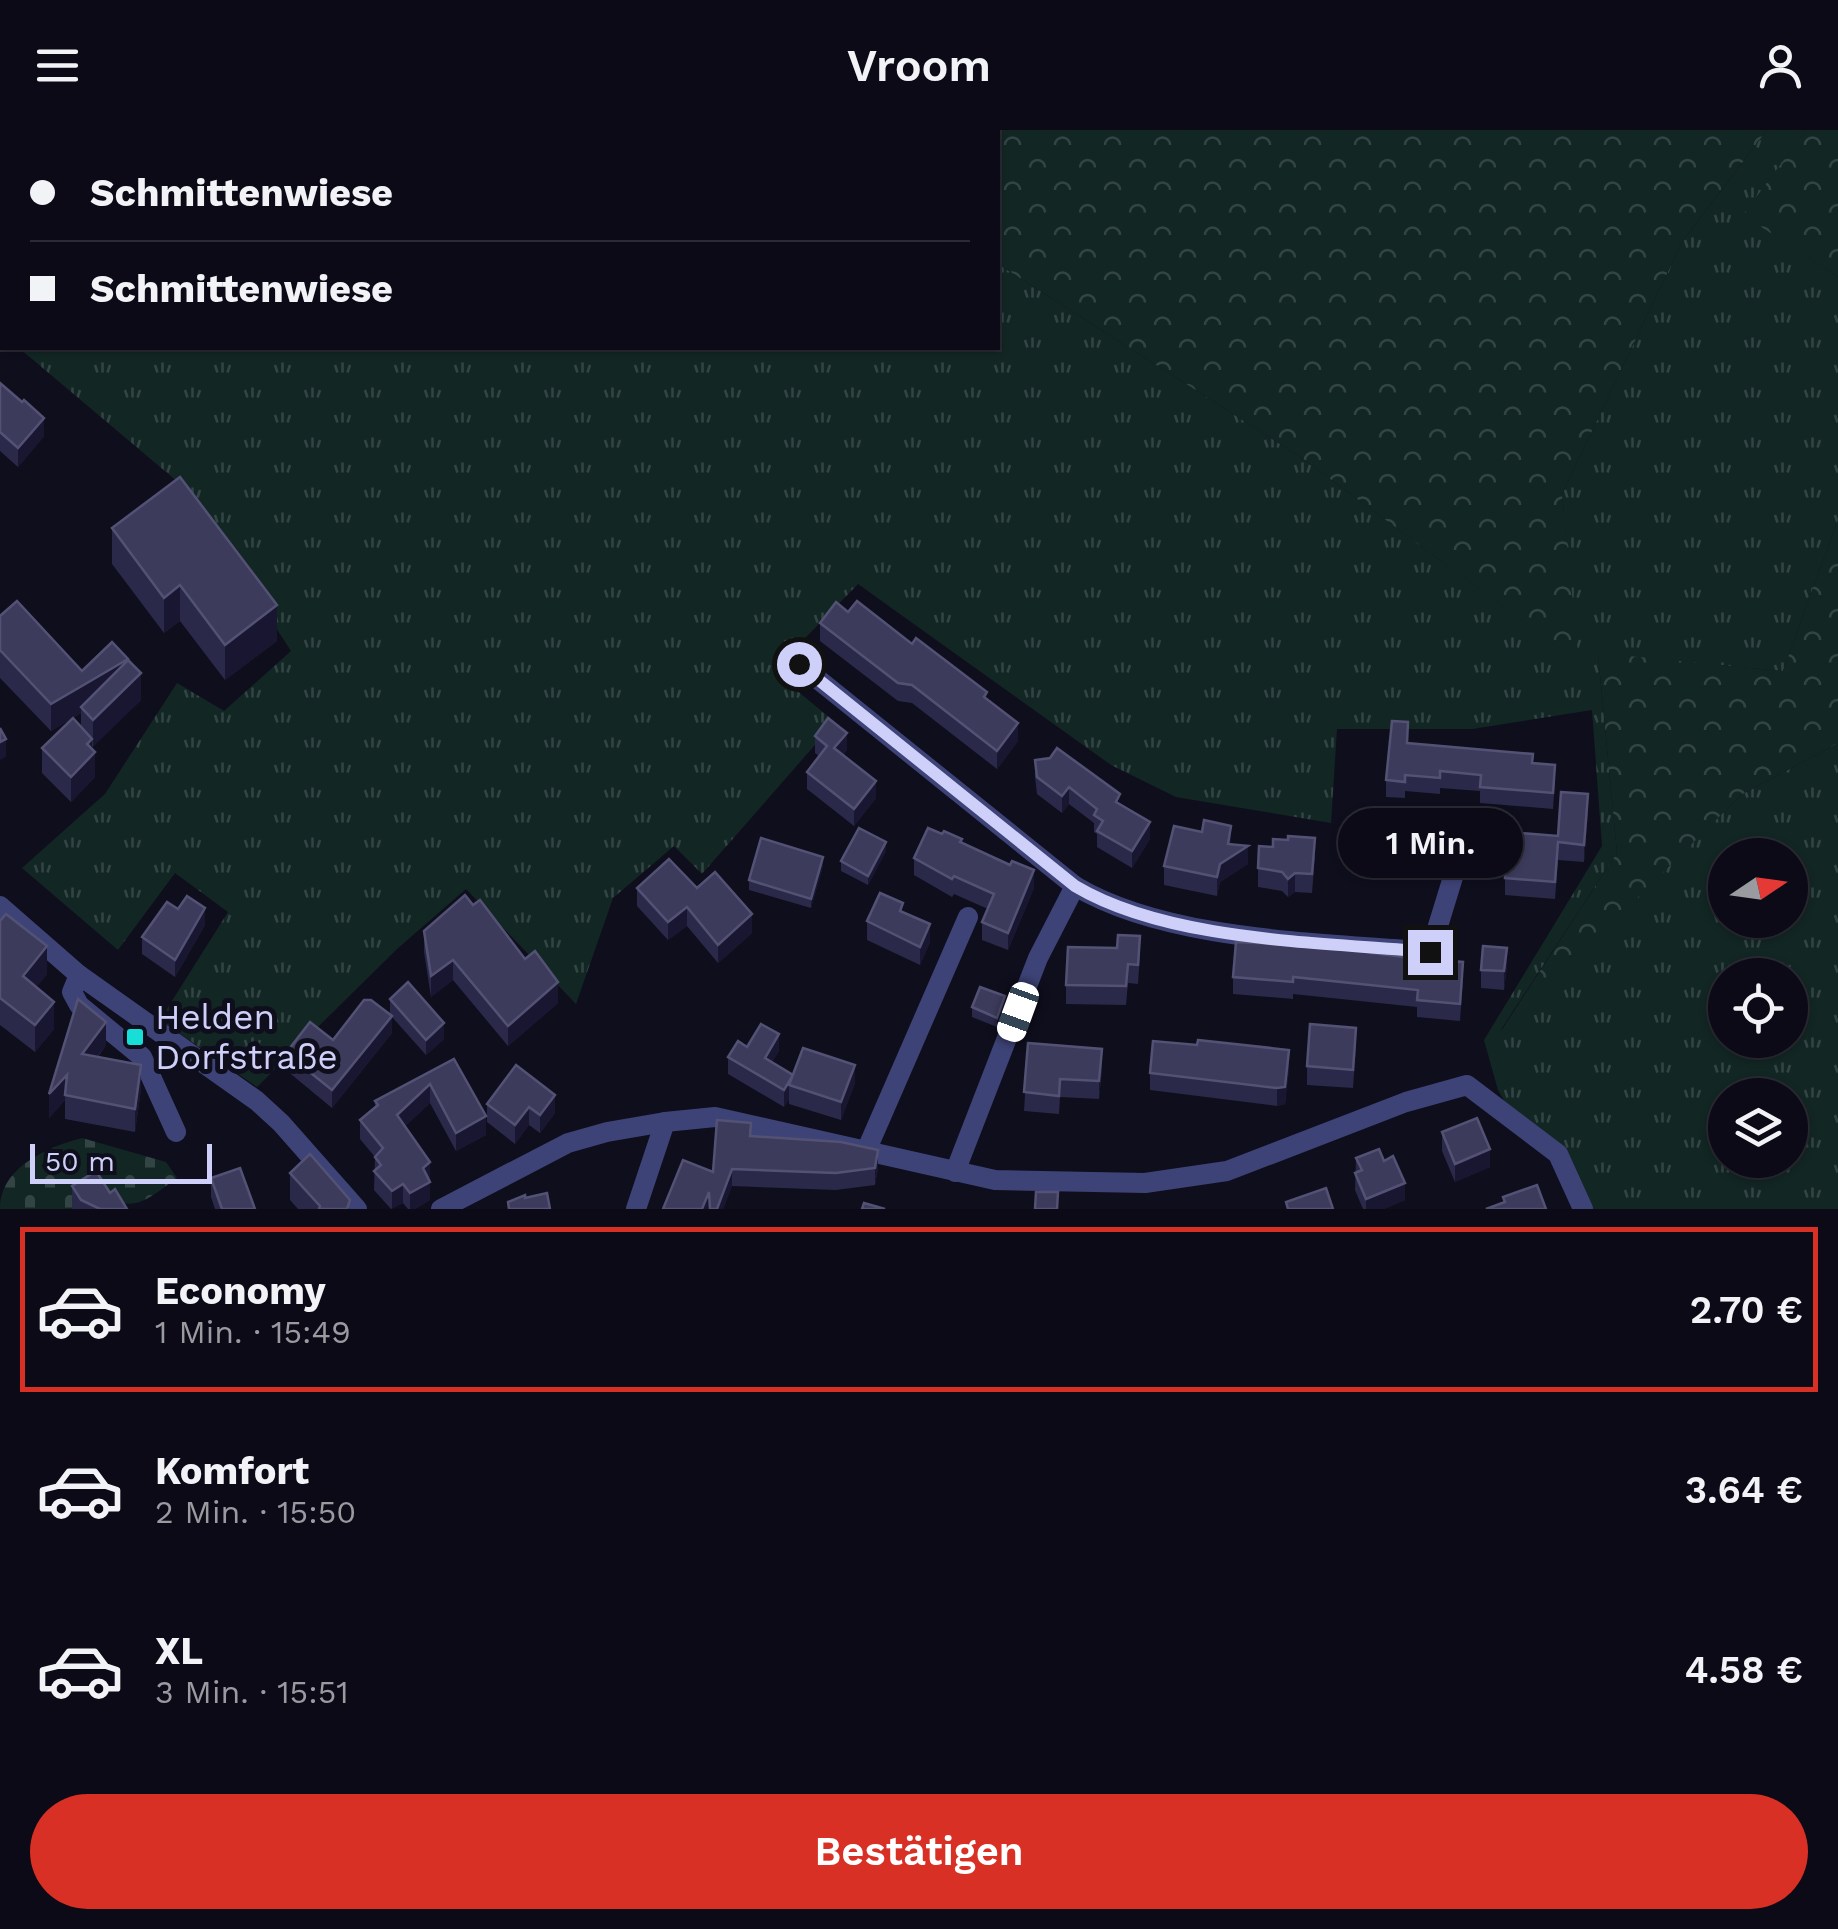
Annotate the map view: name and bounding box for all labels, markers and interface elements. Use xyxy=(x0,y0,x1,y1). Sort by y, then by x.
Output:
icon: menu xyxy=(30,38,85,93)
icon: person xyxy=(1753,38,1808,93)
text: Vroom xyxy=(847,39,991,92)
text: Schmittenwiese xyxy=(90,171,393,215)
text: Schmittenwiese xyxy=(90,267,393,311)
route start xyxy=(777,642,822,687)
callout: 1 Min. xyxy=(1338,807,1522,877)
text: 1 Min. xyxy=(1386,824,1475,862)
north arrow xyxy=(1708,838,1808,938)
map controls xyxy=(1708,838,1808,1178)
route end xyxy=(1408,930,1453,975)
button: locate xyxy=(1708,958,1808,1058)
car xyxy=(994,979,1042,1045)
place label: Helden Dorfstraße xyxy=(155,996,338,1078)
marker: Helden Dorfstraße xyxy=(124,1026,146,1048)
button: layers xyxy=(1708,1078,1808,1178)
scale bar xyxy=(30,1139,212,1184)
text: 50 m xyxy=(45,1145,115,1178)
icon: car xyxy=(35,1265,125,1355)
text: Economy xyxy=(155,1269,326,1313)
text: 2.70 € xyxy=(1690,1288,1803,1332)
text: 1 Min. · 15:49 xyxy=(155,1313,351,1351)
icon: car xyxy=(35,1445,125,1535)
text: Komfort xyxy=(155,1449,309,1493)
text: 3.64 € xyxy=(1685,1468,1803,1512)
text: 2 Min. · 15:50 xyxy=(155,1493,356,1531)
icon: car xyxy=(35,1625,125,1715)
text: XL xyxy=(155,1629,203,1673)
text: 4.58 € xyxy=(1684,1648,1803,1692)
text: 3 Min. · 15:51 xyxy=(155,1673,349,1711)
button: Bestätigen xyxy=(30,1794,1808,1909)

